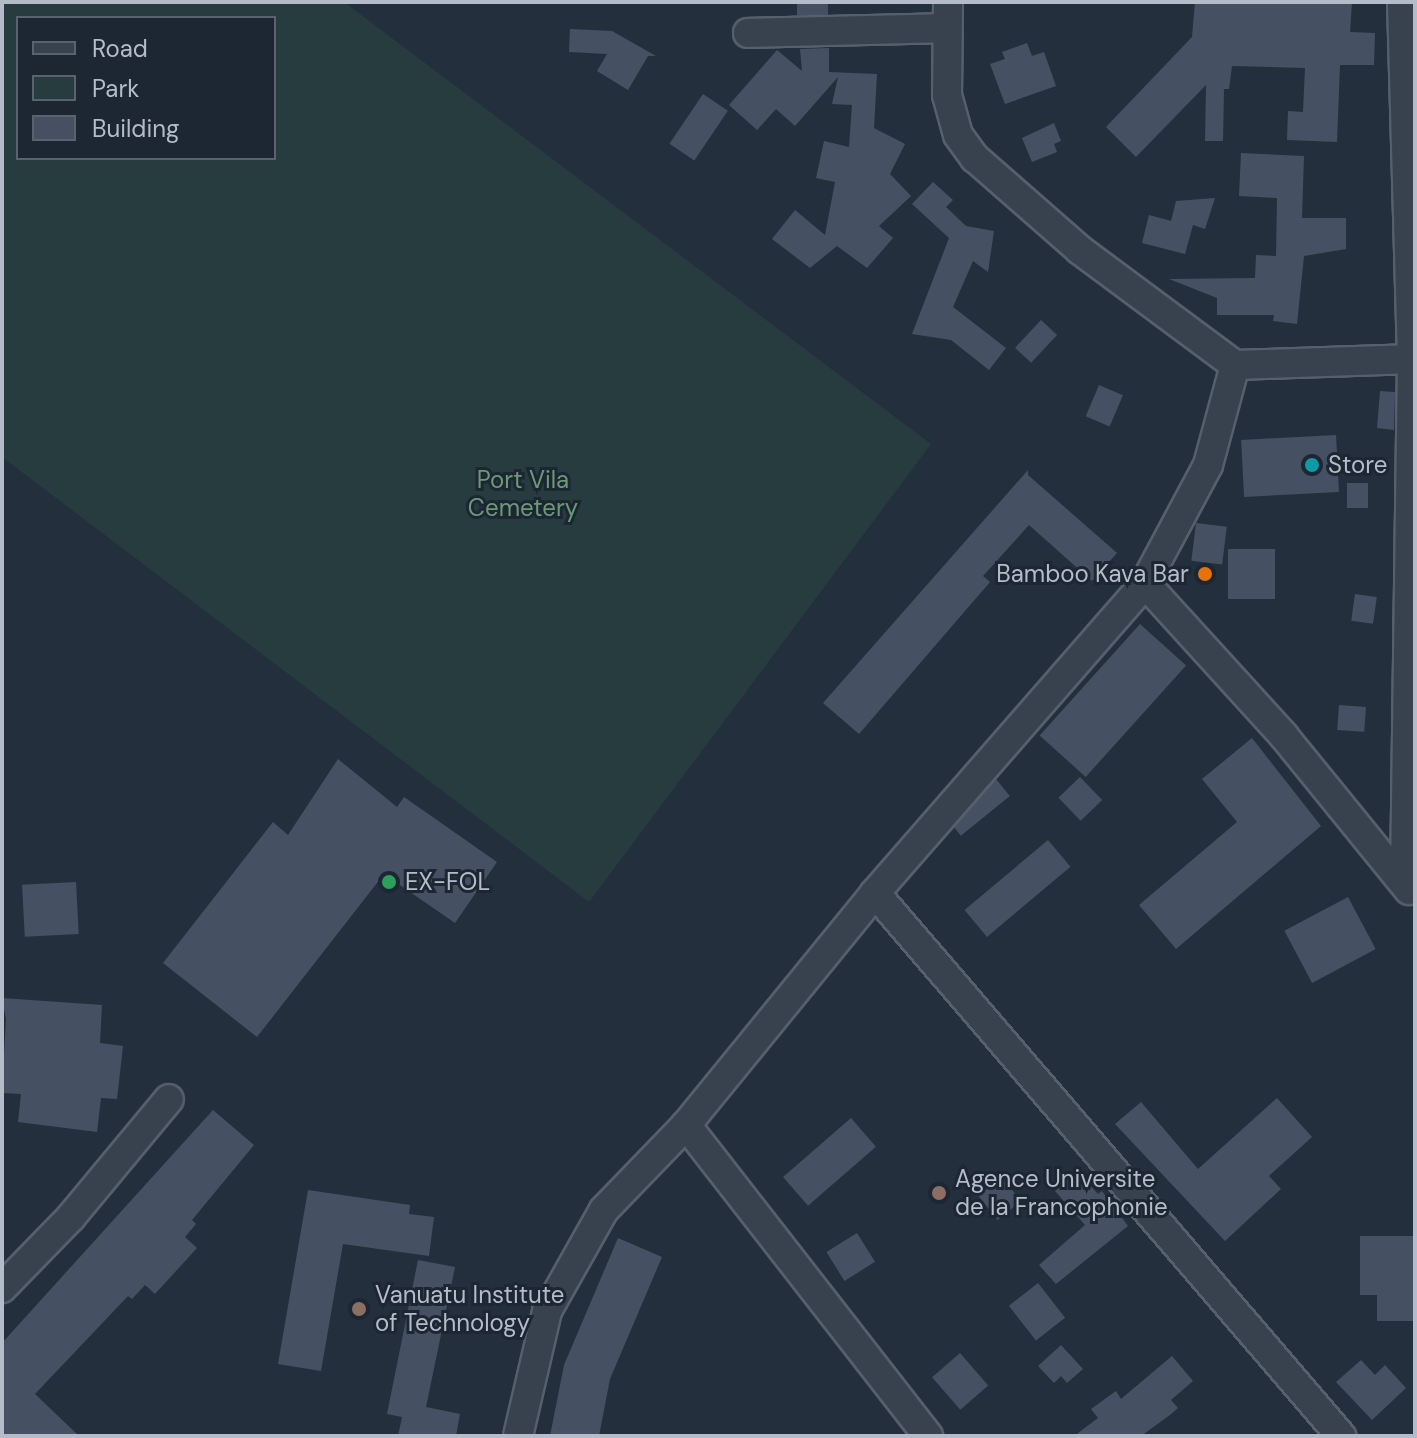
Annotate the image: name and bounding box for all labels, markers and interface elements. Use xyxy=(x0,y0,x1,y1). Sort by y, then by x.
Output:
legend xyxy=(16,16,276,160)
text: Road xyxy=(92,33,148,64)
text: Park xyxy=(92,73,139,104)
text: Building xyxy=(92,113,179,144)
place label: Store xyxy=(1328,451,1387,479)
marker: Store xyxy=(1303,456,1321,474)
park label: Port Vila Cemetery xyxy=(468,466,578,522)
place label: Bamboo Kava Bar xyxy=(996,560,1189,588)
marker: Bamboo Kava Bar xyxy=(1196,565,1214,583)
place label: EX-FOL xyxy=(405,868,490,896)
marker: EX-FOL xyxy=(380,873,398,891)
place label: Agence Universite de la Francophonie xyxy=(955,1165,1168,1221)
marker: Agence Universite de la Francophonie xyxy=(930,1184,948,1202)
place label: Vanuatu Institute of Technology xyxy=(375,1281,565,1337)
marker: Vanuatu Institute of Technology xyxy=(350,1300,368,1318)

